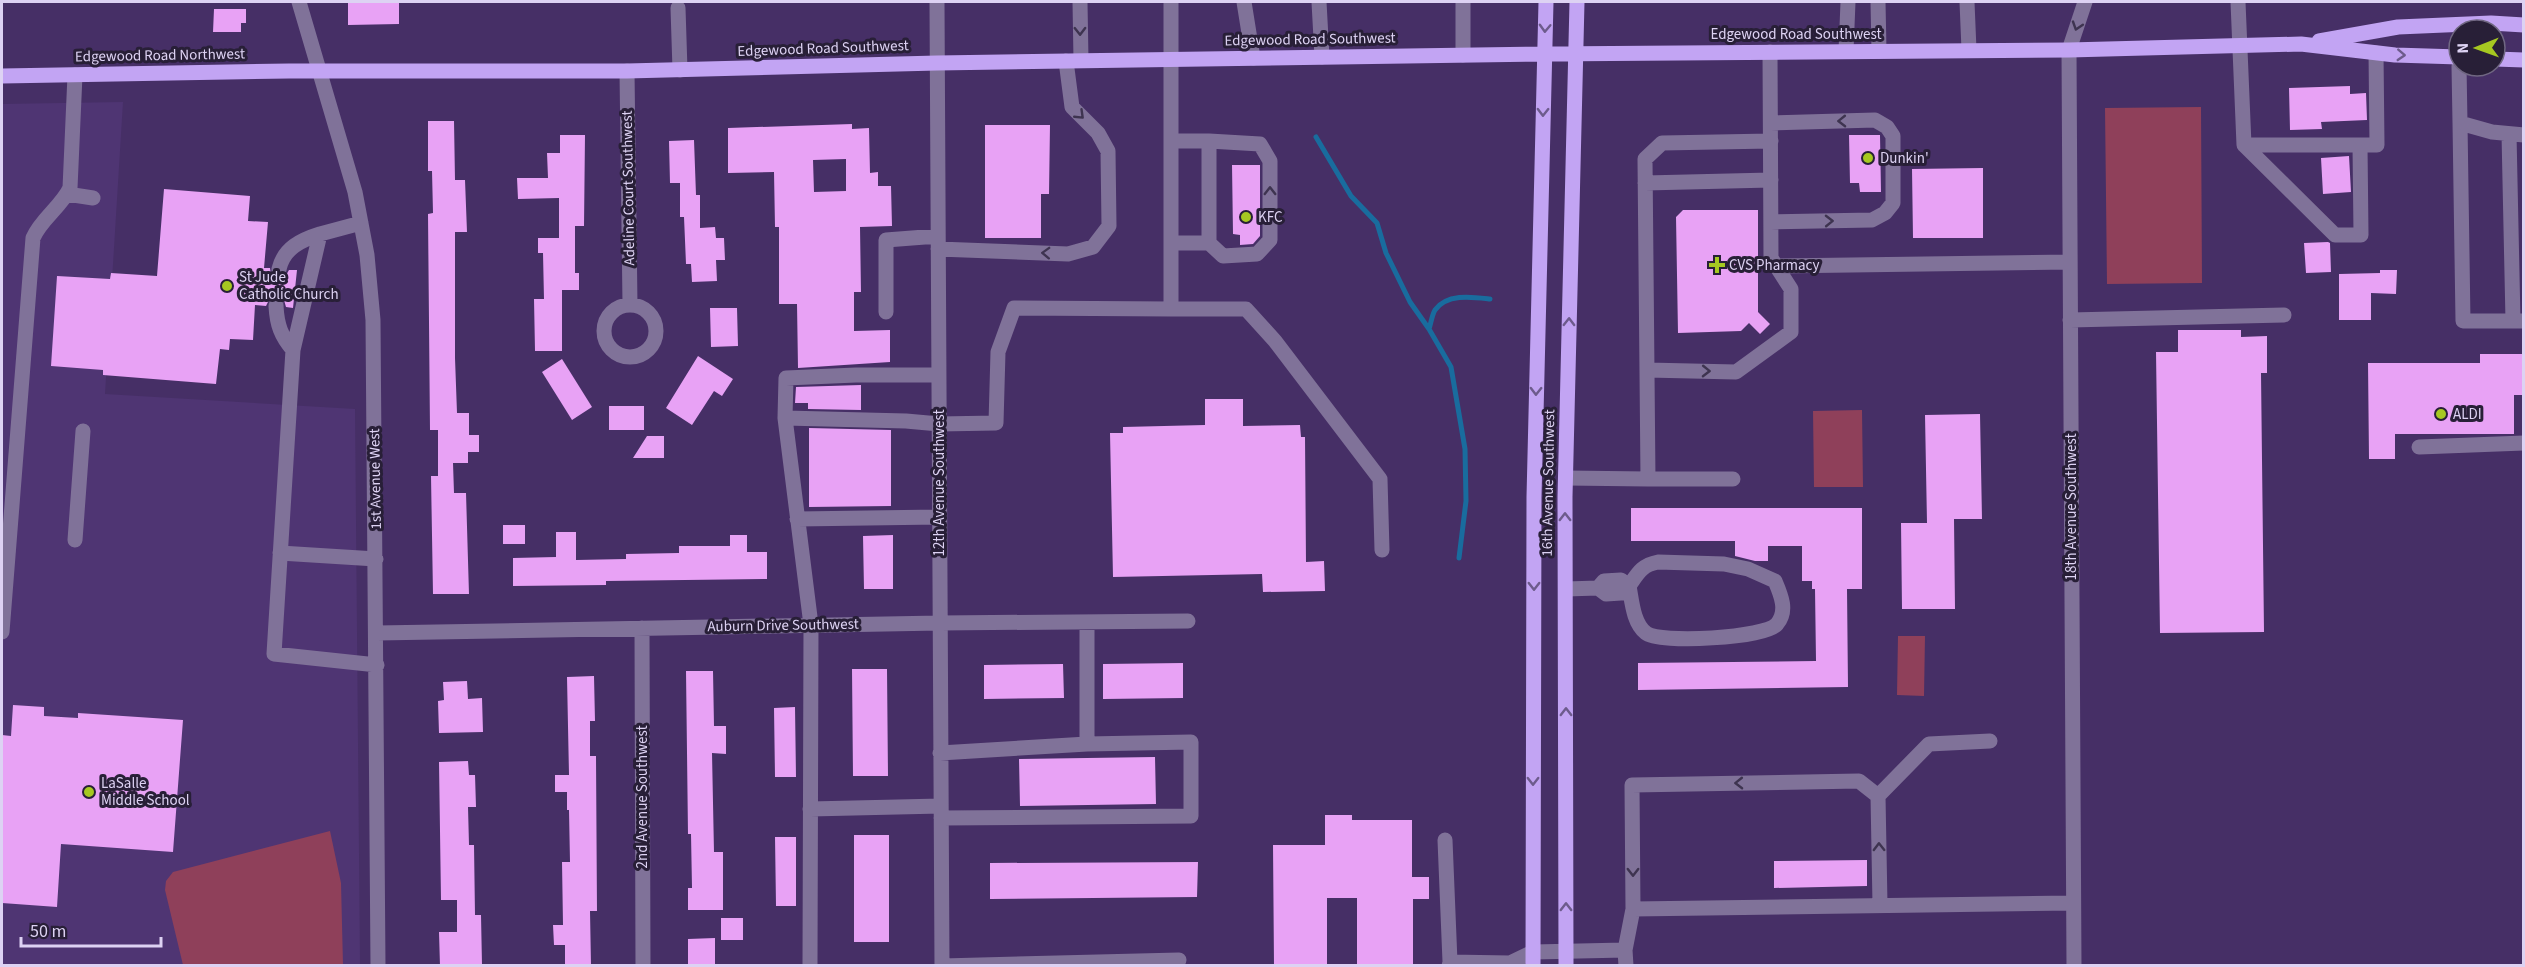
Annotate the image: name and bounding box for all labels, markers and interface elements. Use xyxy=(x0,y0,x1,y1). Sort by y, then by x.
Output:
north arrow xyxy=(2447,18,2507,78)
one-way arrow xyxy=(2071,20,2084,30)
one-way arrow xyxy=(1539,23,1551,32)
street label: Edgewood Road Southwest xyxy=(1710,24,1882,45)
one-way arrow xyxy=(1074,26,1087,35)
street label: Edgewood Road Southwest xyxy=(1224,28,1396,51)
street label: Edgewood Road Southwest xyxy=(737,35,909,62)
text: N xyxy=(2452,43,2474,54)
street label: Edgewood Road Northwest xyxy=(75,44,245,67)
one-way arrow xyxy=(2396,48,2405,61)
one-way arrow xyxy=(1073,108,1084,119)
one-way arrow xyxy=(1536,108,1549,117)
street label: Adeline Court Southwest xyxy=(617,110,640,266)
one-way arrow xyxy=(1837,115,1846,127)
place label: Dunkin' xyxy=(1880,148,1929,169)
marker: Dunkin' xyxy=(1861,151,1875,165)
one-way arrow xyxy=(1264,186,1276,195)
place label: KFC xyxy=(1258,207,1283,228)
marker: KFC xyxy=(1239,210,1253,224)
one-way arrow xyxy=(1825,214,1834,227)
one-way arrow xyxy=(1041,246,1050,259)
place label: CVS Pharmacy xyxy=(1729,255,1819,276)
marker: CVS Pharmacy xyxy=(1710,258,1724,272)
place label: St Jude Catholic Church xyxy=(239,267,339,305)
marker: St Jude Catholic Church xyxy=(220,279,234,293)
one-way arrow xyxy=(1563,318,1575,327)
one-way arrow xyxy=(1701,365,1710,378)
one-way arrow xyxy=(1530,386,1542,395)
place label: ALDI xyxy=(2453,404,2482,425)
marker: ALDI xyxy=(2434,407,2448,421)
street label: 12th Avenue Southwest xyxy=(929,409,950,557)
street label: 16th Avenue Southwest xyxy=(1537,409,1560,557)
street label: 1st Avenue West xyxy=(364,428,387,530)
street label: 18th Avenue Southwest xyxy=(2061,433,2082,581)
one-way arrow xyxy=(1559,513,1571,522)
one-way arrow xyxy=(1528,581,1540,590)
street label: Auburn Drive Southwest xyxy=(707,614,859,637)
one-way arrow xyxy=(1560,708,1572,717)
street label: 2nd Avenue Southwest xyxy=(632,726,653,868)
place label: LaSalle Middle School xyxy=(101,773,190,811)
one-way arrow xyxy=(1527,776,1539,785)
one-way arrow xyxy=(1735,777,1744,789)
marker: LaSalle Middle School xyxy=(82,785,96,799)
one-way arrow xyxy=(1873,842,1885,851)
one-way arrow xyxy=(1627,868,1639,877)
one-way arrow xyxy=(1560,903,1572,912)
scale bar xyxy=(21,910,160,948)
text: 50 m xyxy=(30,919,66,944)

